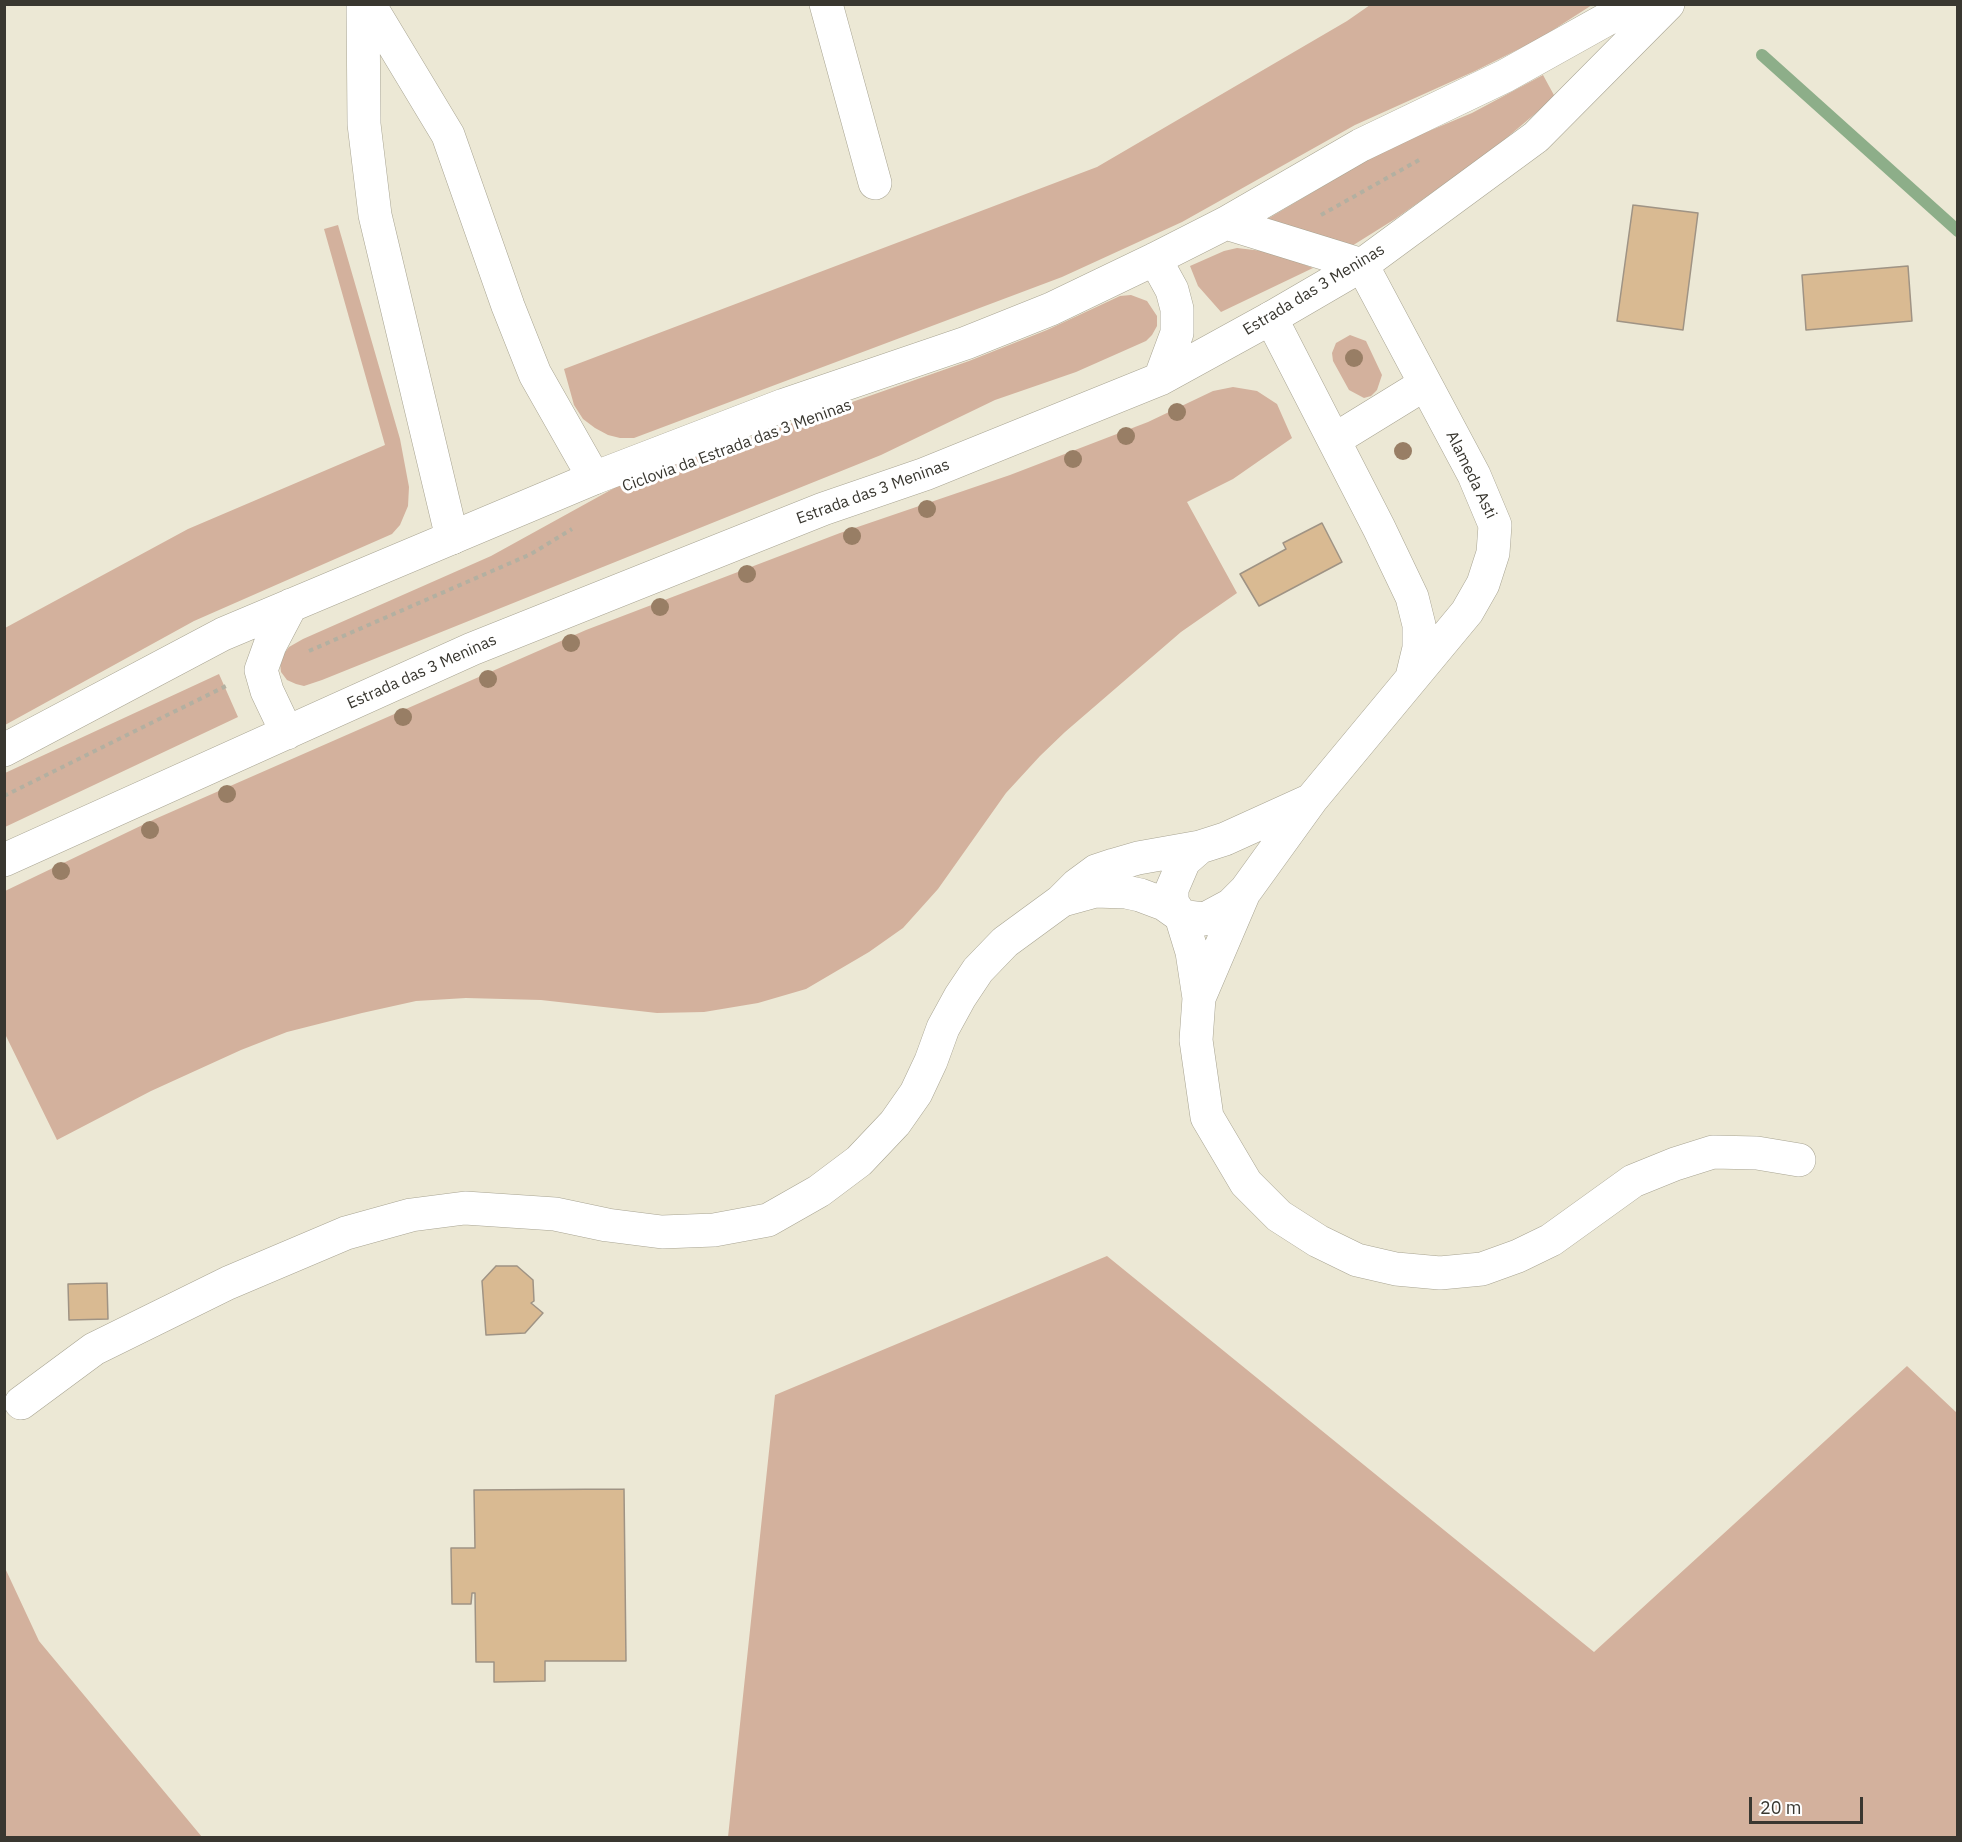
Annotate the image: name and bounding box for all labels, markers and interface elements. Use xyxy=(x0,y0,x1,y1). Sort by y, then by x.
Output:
street label: Estrada das 3 Meninas xyxy=(1240,240,1388,340)
street label: Ciclovia da Estrada das 3 Meninas xyxy=(620,395,854,497)
street label: Alameda Asti xyxy=(1442,428,1500,522)
street label: Estrada das 3 Meninas xyxy=(794,455,952,529)
street label: Estrada das 3 Meninas xyxy=(344,630,500,714)
scale bar xyxy=(1752,1785,1866,1823)
text: 20 m xyxy=(1760,1796,1802,1819)

